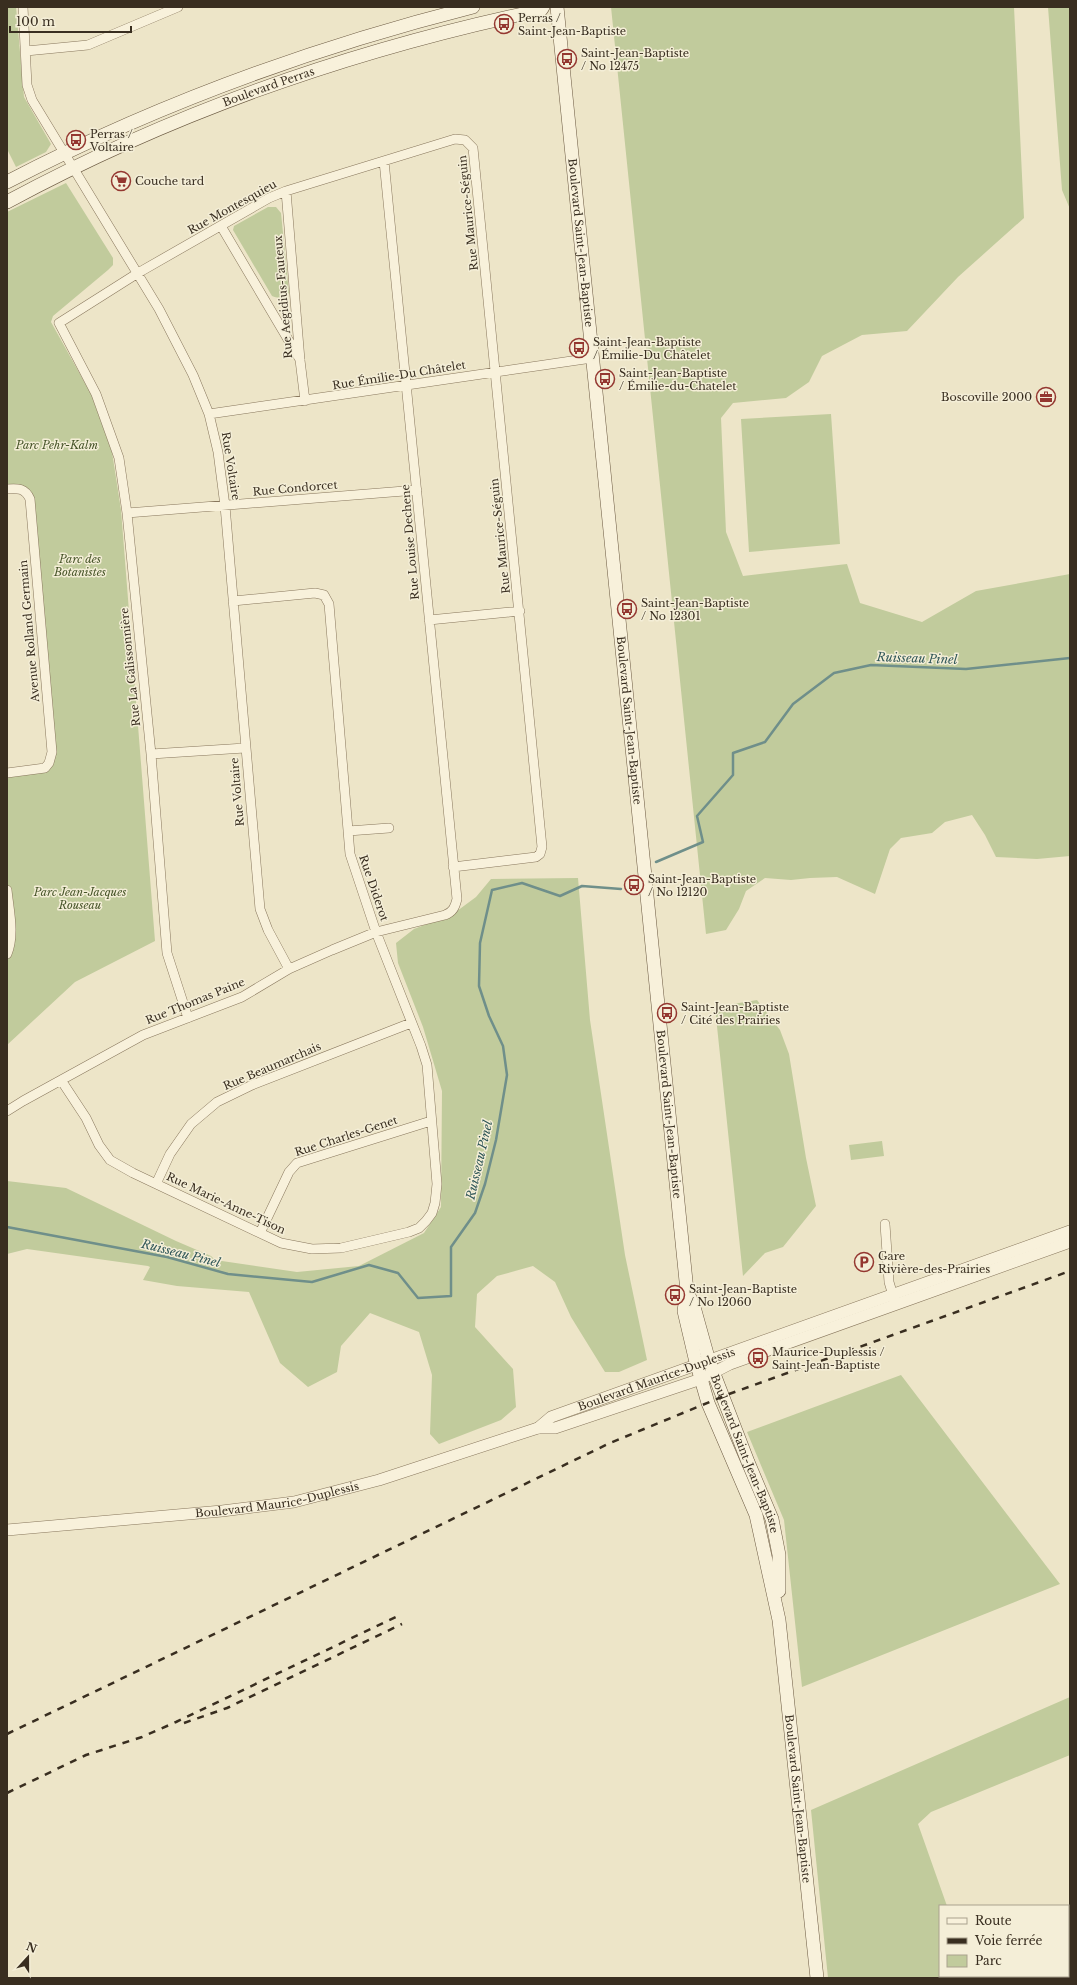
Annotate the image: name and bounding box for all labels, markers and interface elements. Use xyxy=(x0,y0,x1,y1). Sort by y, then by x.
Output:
scale bar xyxy=(10,8,131,34)
place label: Perras / Saint-Jean-Baptiste xyxy=(518,11,626,38)
bus stop icon: Perras / Saint-Jean-Baptiste xyxy=(493,13,515,35)
text: 100 m xyxy=(16,14,55,29)
place label: Saint-Jean-Baptiste / No 12475 xyxy=(581,46,689,73)
bus stop icon: Saint-Jean-Baptiste / No 12475 xyxy=(556,48,578,70)
street label: Boulevard Perras xyxy=(221,64,316,110)
place label: Perras / Voltaire xyxy=(89,127,134,154)
bus stop icon: Perras / Voltaire xyxy=(65,129,87,151)
street label: Rue Maurice-Séguin xyxy=(455,154,481,271)
street label: Boulevard Saint-Jean-Baptiste xyxy=(565,158,596,328)
supermarket icon: Couche tard xyxy=(110,170,132,192)
place label: Couche tard xyxy=(135,174,205,188)
street label: Rue Montesquieu xyxy=(185,176,279,237)
street label: Rue Aegidius-Fauteux xyxy=(271,235,295,359)
place label: Saint-Jean-Baptiste / Émilie-Du Châtelet xyxy=(593,335,711,362)
bus stop icon: Saint-Jean-Baptiste / Émilie-Du Châtelet xyxy=(568,337,590,359)
street label: Rue Émilie-Du Châtelet xyxy=(331,357,468,392)
place label: Saint-Jean-Baptiste / Émilie-du-Chatelet xyxy=(619,366,737,393)
bus stop icon: Saint-Jean-Baptiste / Émilie-du-Chatelet xyxy=(594,368,616,390)
office icon: Boscoville 2000 xyxy=(1035,386,1057,408)
place label: Boscoville 2000 xyxy=(941,390,1032,404)
street label: Rue Voltaire xyxy=(219,431,243,501)
park label: Parc Pehr-Kalm xyxy=(15,438,99,452)
street label: Rue Condorcet xyxy=(252,477,339,499)
street label: Rue Maurice-Séguin xyxy=(487,477,513,594)
street label: Rue Louise Dechene xyxy=(398,484,422,600)
park label: Parc des Botanistes xyxy=(53,552,106,579)
street label: Avenue Rolland Germain xyxy=(16,559,42,704)
place label: Saint-Jean-Baptiste / No 12301 xyxy=(641,596,749,623)
bus stop icon: Saint-Jean-Baptiste / No 12301 xyxy=(616,598,638,620)
street label: Rue La Galissonnière xyxy=(117,607,143,727)
street label: Boulevard Saint-Jean-Baptiste xyxy=(614,635,645,805)
water label: Ruisseau Pinel xyxy=(875,649,958,667)
street label: Rue Voltaire xyxy=(227,757,247,827)
street label: Rue Diderot xyxy=(356,853,392,924)
place label: Saint-Jean-Baptiste / No 12120 xyxy=(648,872,756,899)
bus stop icon: Saint-Jean-Baptiste / No 12120 xyxy=(623,874,645,896)
park label: Parc Jean-Jacques Rouseau xyxy=(33,885,126,912)
street label: Rue Thomas Paine xyxy=(143,975,247,1027)
place label: Saint-Jean-Baptiste / Cité des Prairies xyxy=(681,1000,789,1027)
bus stop icon: Saint-Jean-Baptiste / Cité des Prairies xyxy=(656,1002,678,1024)
street label: Boulevard Saint-Jean-Baptiste xyxy=(654,1029,685,1199)
street label: Rue Beaumarchais xyxy=(221,1039,323,1093)
street label: Rue Charles-Genet xyxy=(293,1113,400,1159)
water label: Ruisseau Pinel xyxy=(462,1119,495,1202)
street label: Rue Marie-Anne-Tison xyxy=(164,1169,288,1237)
water label: Ruisseau Pinel xyxy=(139,1236,222,1270)
place label: Gare Rivière-des-Prairies xyxy=(878,1249,990,1276)
parking icon: Gare Rivière-des-Prairies xyxy=(853,1251,875,1273)
place label: Saint-Jean-Baptiste / No 12060 xyxy=(689,1282,797,1309)
bus stop icon: Saint-Jean-Baptiste / No 12060 xyxy=(664,1284,686,1306)
street label: Boulevard Maurice-Duplessis xyxy=(576,1345,737,1414)
place label: Maurice-Duplessis / Saint-Jean-Baptiste xyxy=(772,1345,885,1372)
bus stop icon: Maurice-Duplessis / Saint-Jean-Baptiste xyxy=(747,1347,769,1369)
street label: Boulevard Saint-Jean-Baptiste xyxy=(708,1372,782,1534)
street label: Boulevard Maurice-Duplessis xyxy=(195,1479,360,1520)
street label: Boulevard Saint-Jean-Baptiste xyxy=(782,1714,814,1884)
legend xyxy=(939,1905,1069,1977)
text: Route xyxy=(975,1913,1012,1928)
text: Voie ferrée xyxy=(974,1933,1043,1948)
north arrow xyxy=(8,1937,48,1977)
text: N xyxy=(24,1939,40,1956)
text: Parc xyxy=(975,1953,1002,1968)

